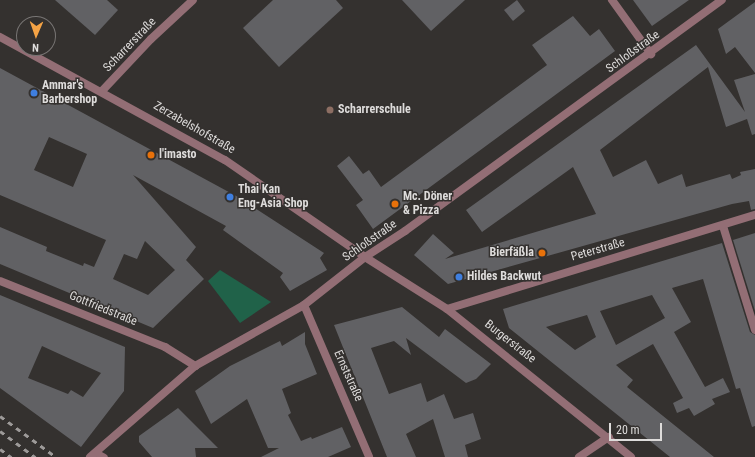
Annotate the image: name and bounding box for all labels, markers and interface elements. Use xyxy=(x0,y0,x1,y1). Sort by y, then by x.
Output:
street label: Scharrerstraße xyxy=(101,15,159,75)
north arrow xyxy=(16,16,56,56)
street label: Schloßstraße xyxy=(603,28,663,76)
text: N xyxy=(32,41,39,54)
place label: Ammar's Barbershop xyxy=(42,79,97,107)
marker: Ammar's Barbershop xyxy=(29,88,39,98)
street label: Zerzabelshofstraße xyxy=(151,99,237,157)
place label: Scharrerschule xyxy=(338,103,411,117)
marker: Scharrerschule xyxy=(325,105,335,115)
place label: l'imasto xyxy=(159,148,196,162)
marker: l'imasto xyxy=(146,150,156,160)
place label: Thai Kan Eng-Asia Shop xyxy=(238,183,309,211)
place label: Mc. Döner & Pizza xyxy=(403,190,452,218)
marker: Thai Kan Eng-Asia Shop xyxy=(225,192,235,202)
marker: Mc. Döner & Pizza xyxy=(390,199,400,209)
street label: Schloßstraße xyxy=(340,217,400,265)
street label: Peterstraße xyxy=(570,235,626,265)
place label: Bierfäßla xyxy=(489,246,534,260)
marker: Bierfäßla xyxy=(537,248,547,258)
place label: Hildes Backwut xyxy=(467,270,541,284)
marker: Hildes Backwut xyxy=(454,272,464,282)
street label: Gottfriedstraße xyxy=(67,289,139,329)
street label: Burgerstraße xyxy=(481,317,539,367)
street label: Ernststraße xyxy=(330,348,366,404)
scale bar xyxy=(611,415,664,441)
text: 20 m xyxy=(616,423,640,437)

